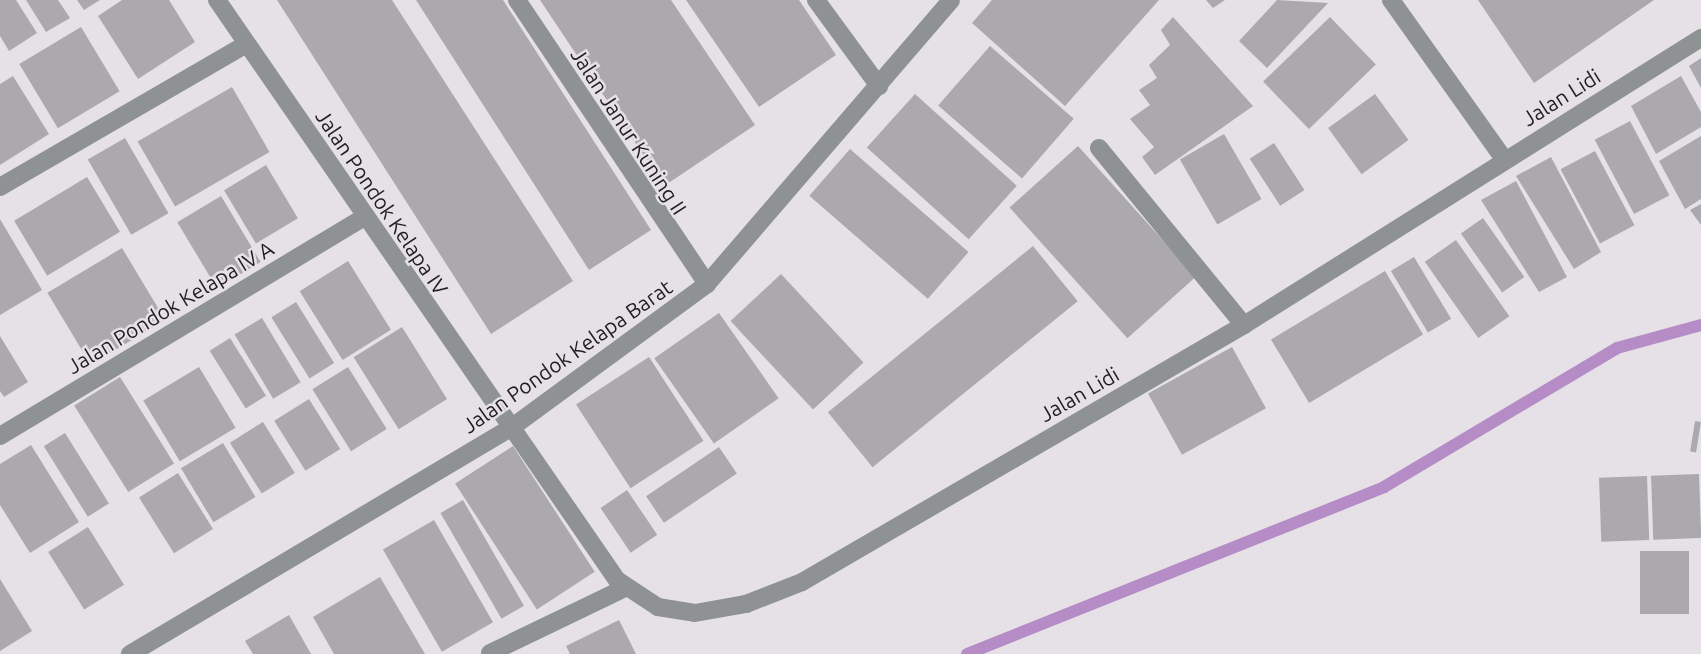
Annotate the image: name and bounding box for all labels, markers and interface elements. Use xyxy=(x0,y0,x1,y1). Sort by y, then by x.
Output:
street label: Jalan Janur Kuning II xyxy=(566,43,692,219)
street label: Jalan Lidi xyxy=(1517,63,1605,131)
street label: Jalan Pondok Kelapa IV xyxy=(311,105,453,299)
street label: Jalan Pondok Kelapa IV A xyxy=(62,235,278,379)
street label: Jalan Pondok Kelapa Barat xyxy=(457,274,677,438)
street label: Jalan Lidi xyxy=(1035,361,1123,427)

